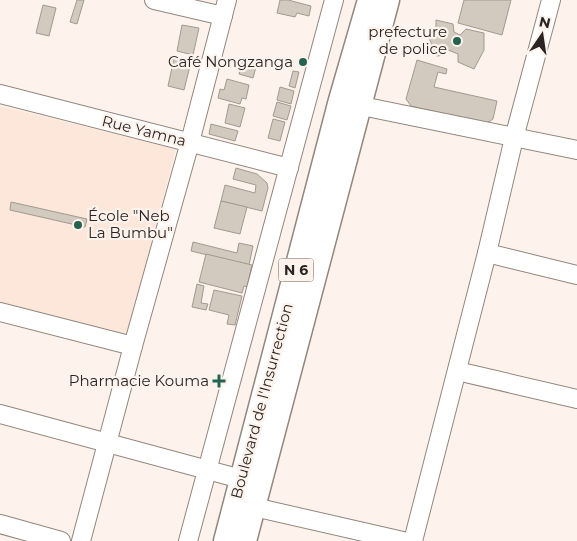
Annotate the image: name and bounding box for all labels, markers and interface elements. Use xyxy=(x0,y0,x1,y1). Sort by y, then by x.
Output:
north arrow xyxy=(517,10,567,60)
text: N xyxy=(537,12,552,32)
place label: prefecture de police xyxy=(368,22,447,58)
marker: prefecture de police xyxy=(451,35,463,47)
place label: Café Nongzanga xyxy=(168,52,293,71)
marker: Café Nongzanga xyxy=(297,56,309,68)
street label: Rue Yamna xyxy=(100,111,188,150)
place label: École "Neb La Bumbu" xyxy=(88,206,173,242)
marker: École "Neb La Bumbu" xyxy=(72,219,84,231)
road number: N 6 xyxy=(278,258,314,282)
street label: Boulevard de l'Insurrection xyxy=(226,301,297,501)
place label: Pharmacie Kouma xyxy=(69,371,209,390)
marker: Pharmacie Kouma xyxy=(213,375,225,387)

